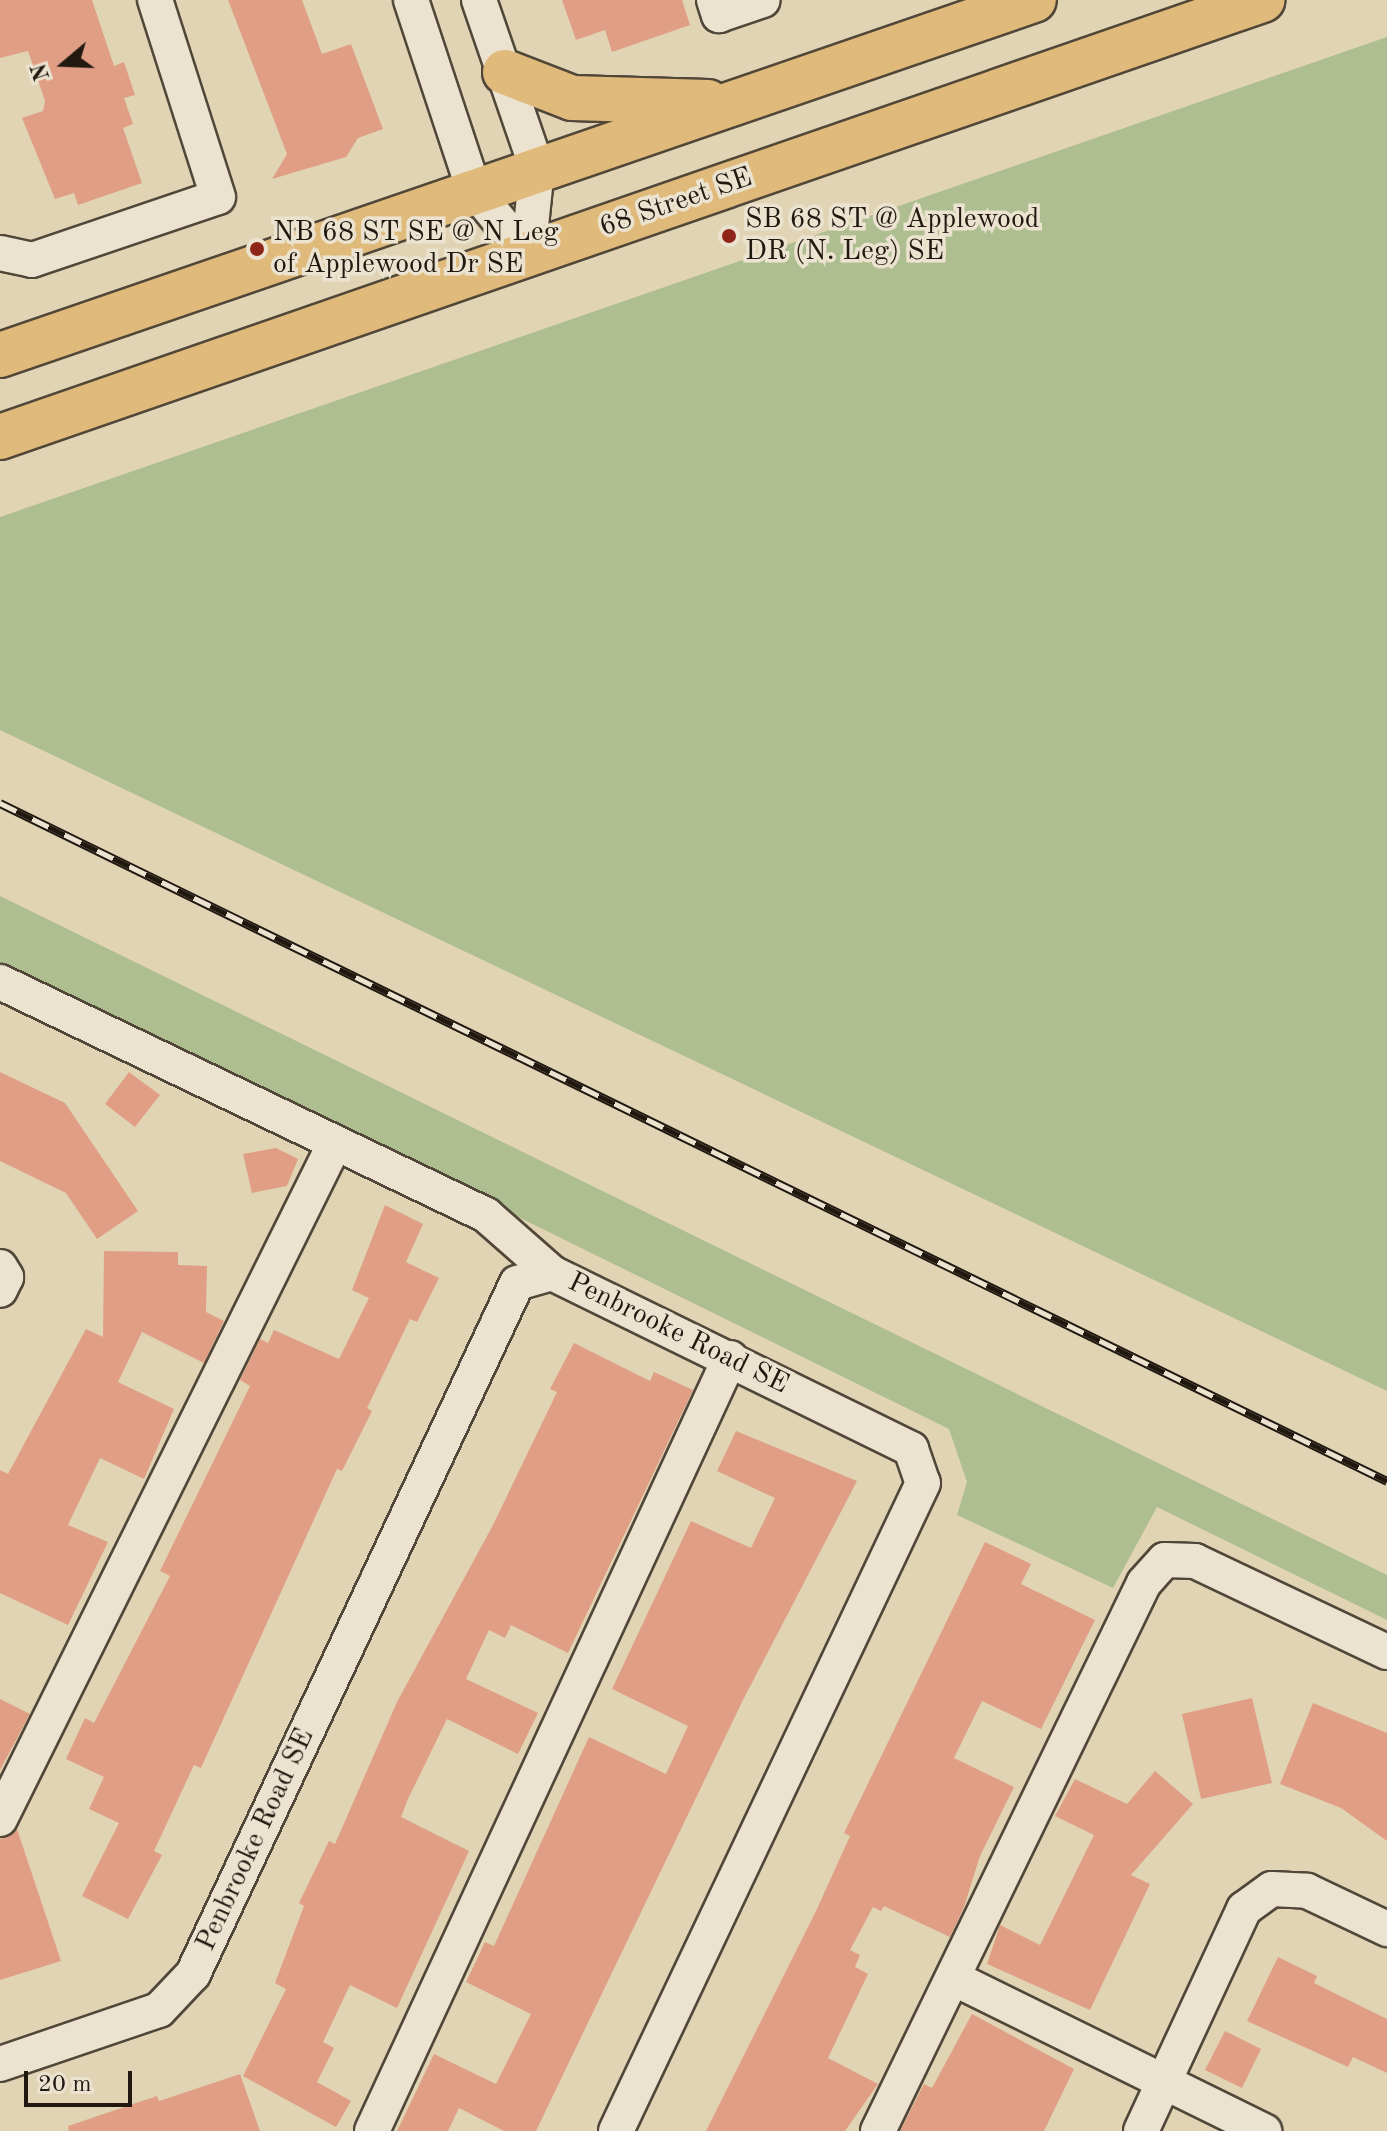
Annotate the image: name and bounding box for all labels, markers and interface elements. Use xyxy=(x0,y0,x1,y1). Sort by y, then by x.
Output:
north arrow xyxy=(24,24,104,104)
text: N xyxy=(28,60,54,83)
street label: 68 Street SE xyxy=(595,161,757,245)
place label: SB 68 ST @ Applewood DR (N. Leg) SE xyxy=(745,203,1039,269)
place label: NB 68 ST SE @ N Leg of Applewood Dr SE xyxy=(273,216,559,282)
marker: SB 68 ST @ Applewood DR (N. Leg) SE xyxy=(720,227,738,245)
marker: NB 68 ST SE @ N Leg of Applewood Dr SE xyxy=(248,240,266,258)
street label: Penbrooke Road SE xyxy=(562,1266,794,1402)
street label: Penbrooke Road SE xyxy=(190,1724,322,1956)
scale bar xyxy=(28,2055,136,2105)
text: 20 m xyxy=(38,2073,92,2097)

